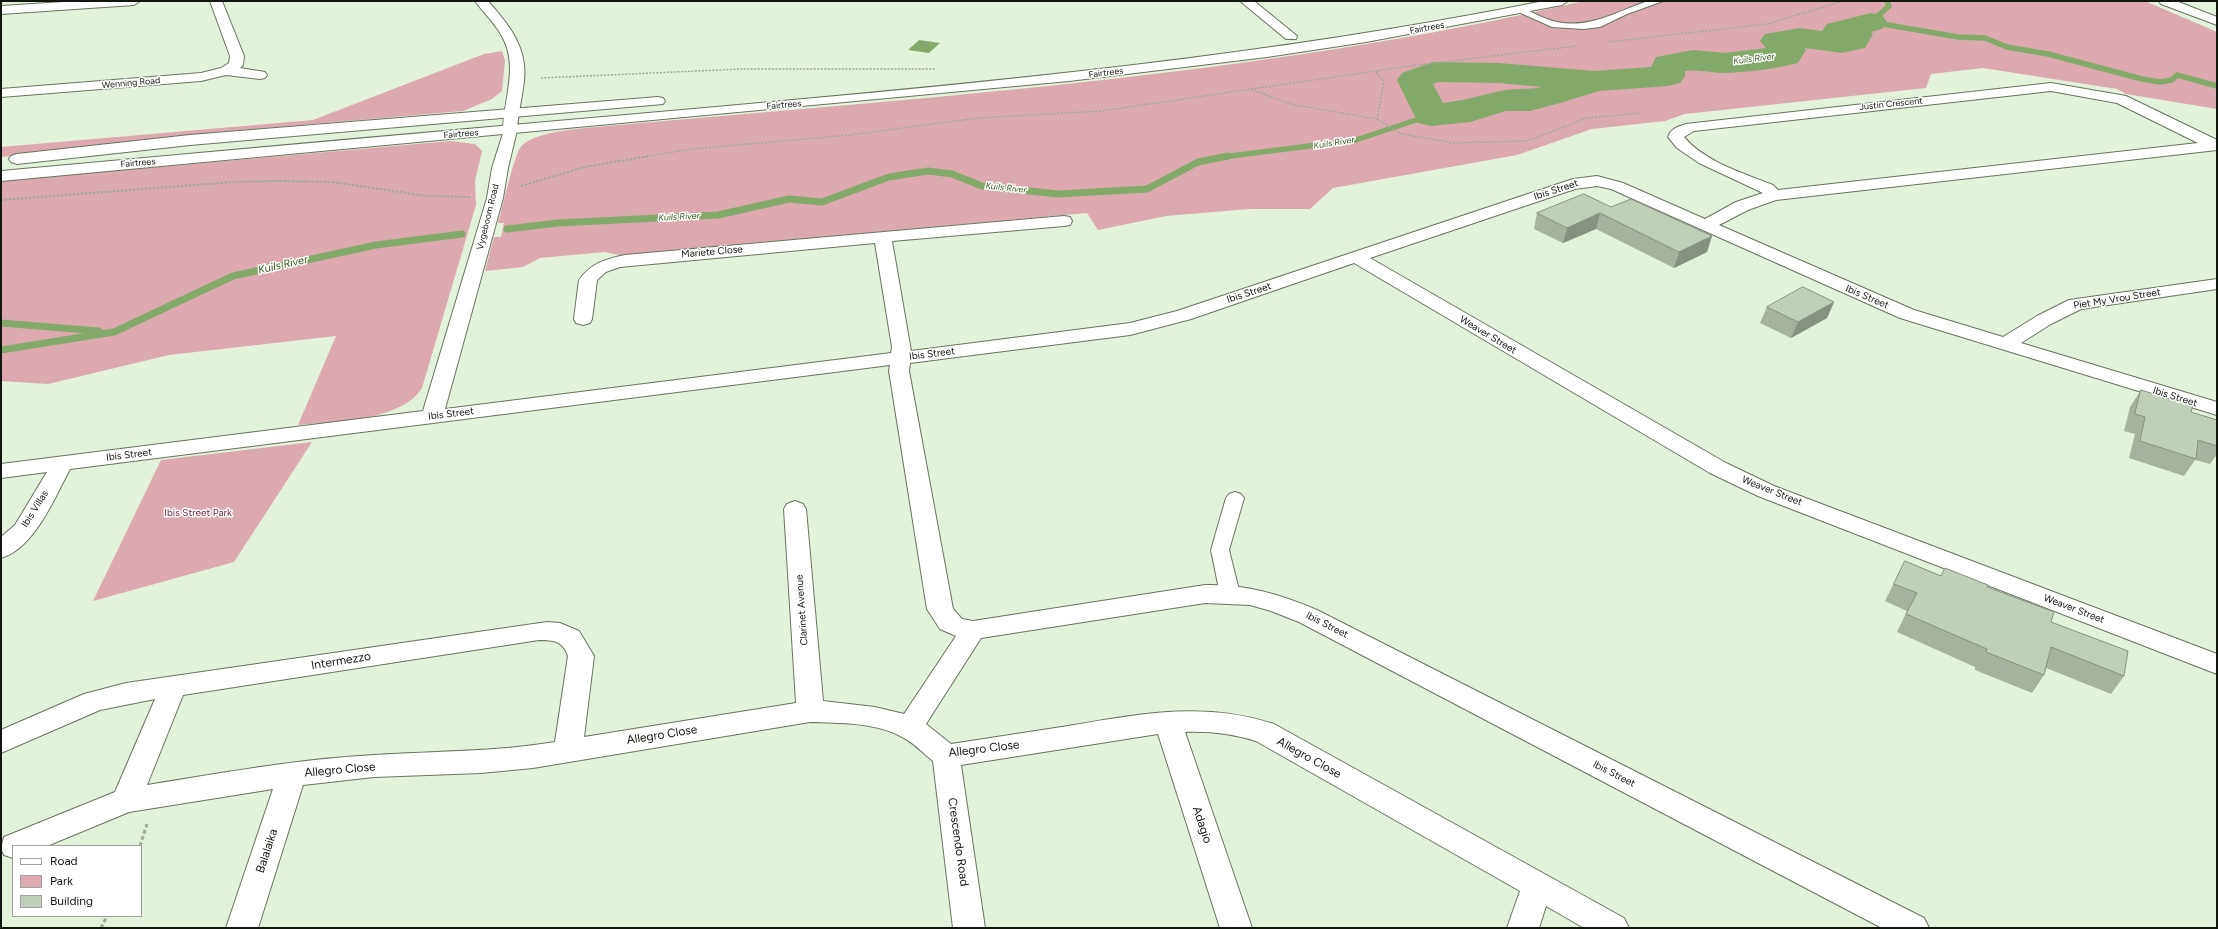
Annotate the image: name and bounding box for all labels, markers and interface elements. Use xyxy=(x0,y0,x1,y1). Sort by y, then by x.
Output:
street label: Fairtrees xyxy=(1409,20,1445,36)
water label: Kuils River xyxy=(1733,51,1775,67)
street label: Fairtrees xyxy=(1088,66,1124,80)
street label: Wenning Road xyxy=(101,75,161,91)
street label: Justin Crescent xyxy=(1859,95,1923,113)
street label: Fairtrees xyxy=(766,98,802,112)
street label: Fairtrees xyxy=(443,127,479,141)
water label: Kuils River xyxy=(1313,134,1355,152)
street label: Fairtrees xyxy=(120,156,156,170)
street label: Ibis Street xyxy=(1532,177,1580,203)
water label: Kuils River xyxy=(985,180,1027,196)
street label: Vygeboom Road xyxy=(475,183,501,251)
water label: Kuils River xyxy=(658,211,700,223)
street label: Mariete Close xyxy=(681,243,743,261)
water label: Kuils River xyxy=(257,253,309,277)
street label: Ibis Street xyxy=(1225,280,1273,306)
street label: Ibis Street xyxy=(1843,282,1891,312)
street label: Piet My Vrou Street xyxy=(2073,286,2161,312)
street label: Weaver Street xyxy=(1457,313,1519,357)
street label: Ibis Street xyxy=(908,345,956,363)
street label: Ibis Street xyxy=(2151,385,2199,409)
street label: Ibis Street xyxy=(427,405,475,423)
street label: Ibis Street xyxy=(105,446,153,464)
street label: Weaver Street xyxy=(1740,473,1804,509)
street label: Ibis Villas xyxy=(19,488,51,530)
park label: Ibis Street Park xyxy=(164,507,232,519)
street label: Clarinet Avenue xyxy=(794,574,810,646)
street label: Weaver Street xyxy=(2042,592,2106,626)
street label: Ibis Street xyxy=(1304,609,1350,641)
street label: Intermezzo xyxy=(310,649,372,673)
street label: Allegro Close xyxy=(626,722,698,748)
street label: Allegro Close xyxy=(1274,734,1344,782)
street label: Allegro Close xyxy=(948,738,1020,760)
street label: Ibis Street xyxy=(1591,758,1637,790)
street label: Allegro Close xyxy=(304,760,376,780)
street label: Crescendo Road xyxy=(945,797,971,887)
street label: Adagio xyxy=(1189,805,1215,845)
street label: Balalaika xyxy=(253,827,281,875)
legend xyxy=(12,845,142,917)
text: Road xyxy=(50,854,78,868)
text: Park xyxy=(50,874,73,888)
text: Building xyxy=(50,894,93,908)

